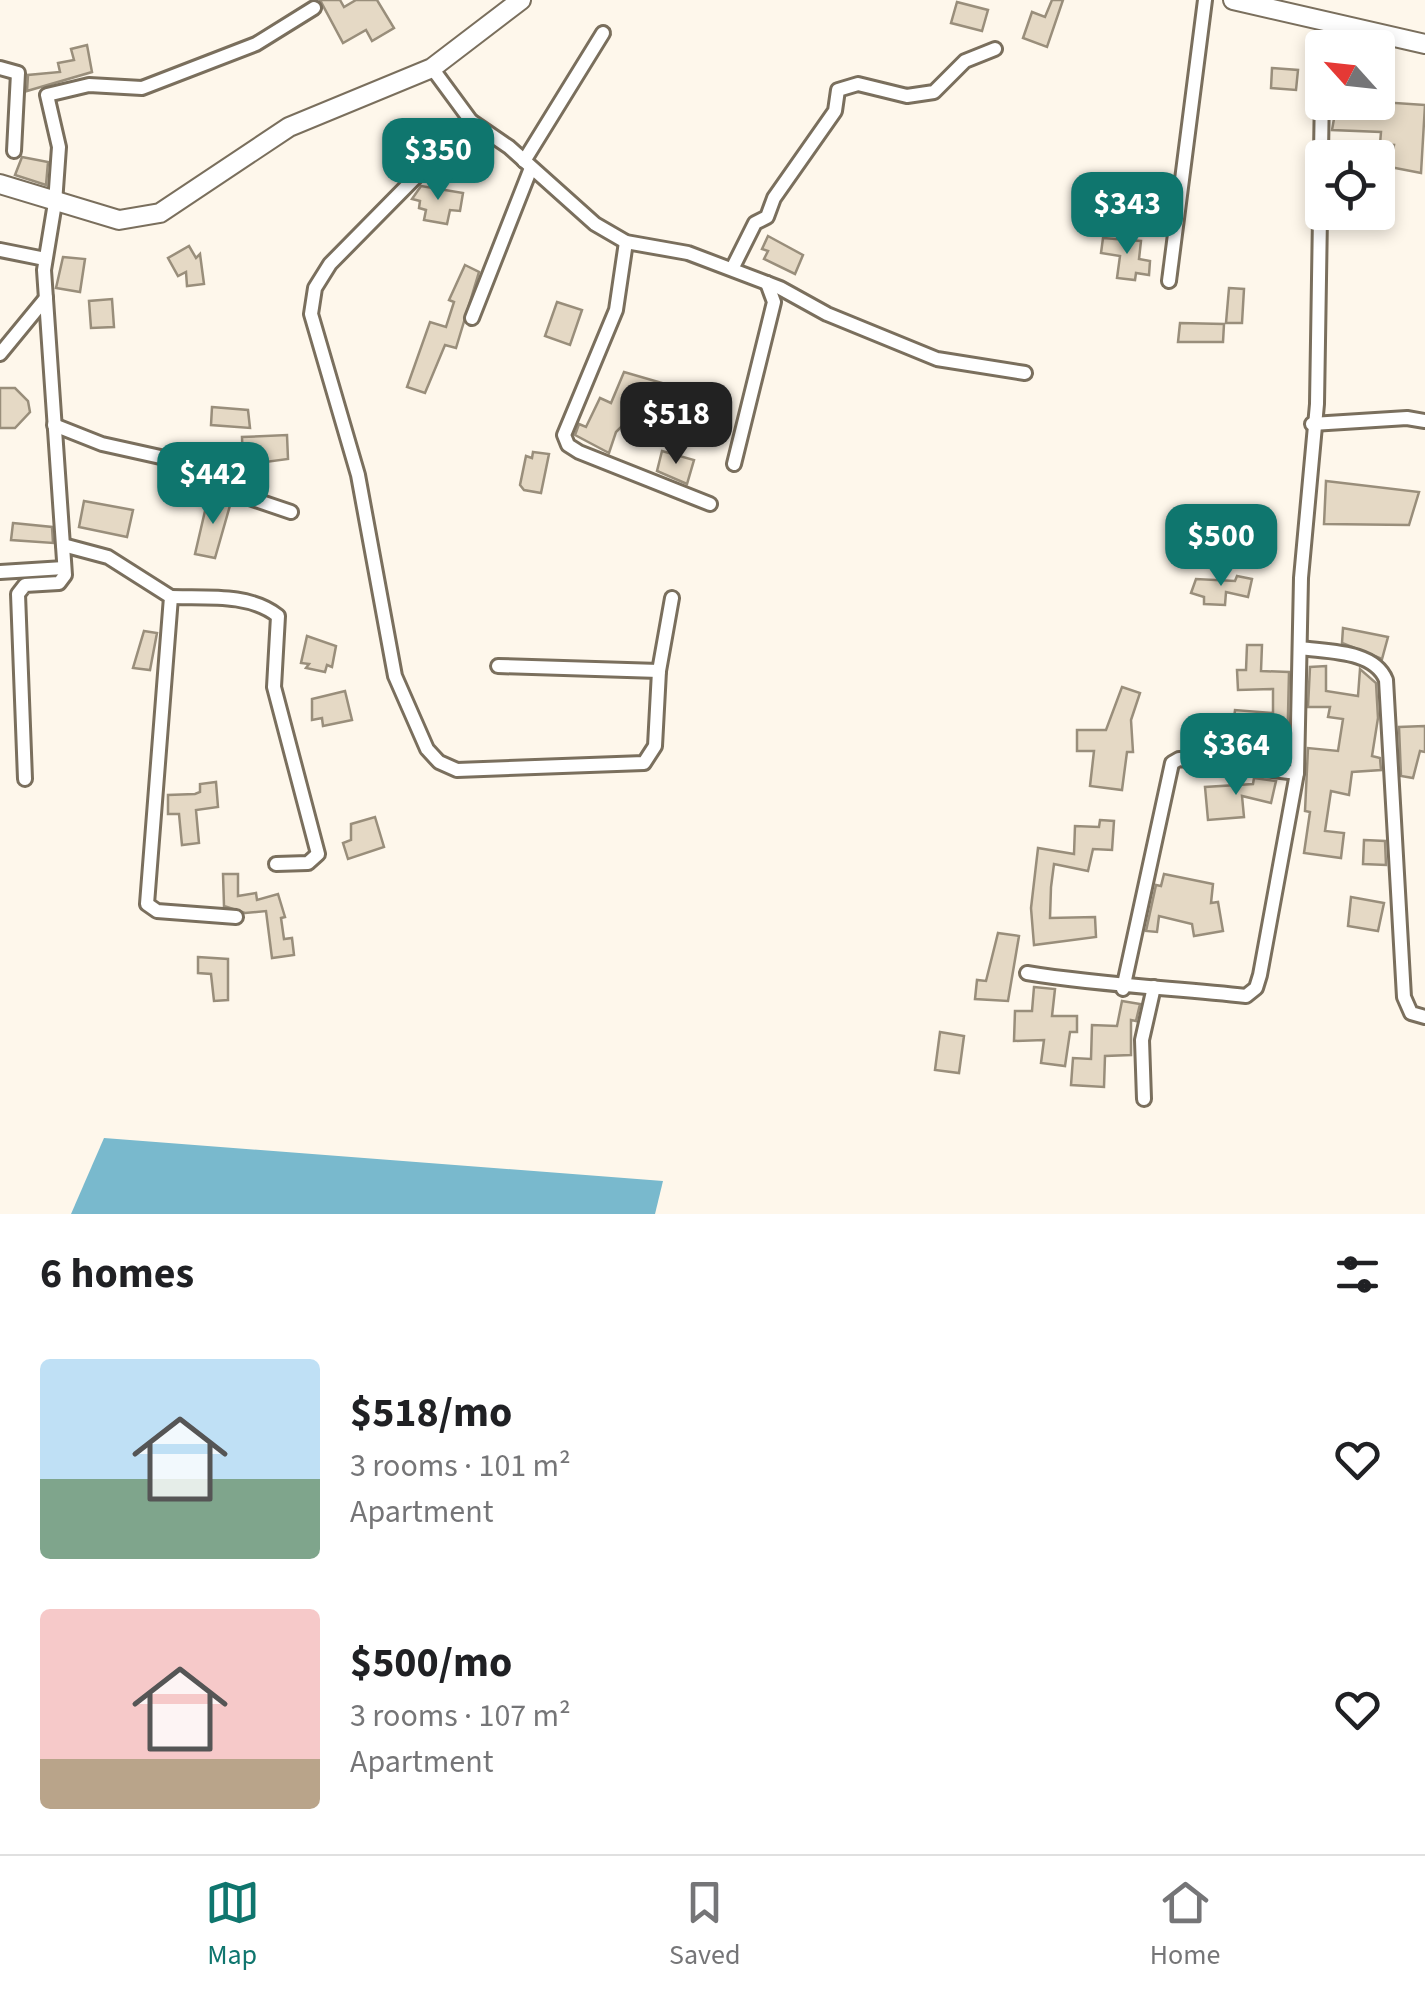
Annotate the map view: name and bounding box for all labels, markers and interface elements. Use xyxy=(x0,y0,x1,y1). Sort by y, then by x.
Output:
north arrow xyxy=(1305,30,1395,120)
map controls xyxy=(1305,30,1395,230)
pin: $350 xyxy=(379,118,497,203)
text: $350 xyxy=(404,127,472,173)
button: locate xyxy=(1305,140,1395,230)
pin: $343 xyxy=(1068,172,1186,257)
text: $343 xyxy=(1093,181,1161,227)
pin: $518 xyxy=(617,382,735,467)
text: $518 xyxy=(642,391,710,437)
pin: $442 xyxy=(154,442,272,527)
text: $442 xyxy=(179,451,247,497)
pin: $500 xyxy=(1162,504,1280,589)
text: $500 xyxy=(1187,513,1255,559)
pin: $364 xyxy=(1177,713,1295,798)
text: $364 xyxy=(1202,722,1270,768)
text: 6 homes xyxy=(40,1244,194,1304)
icon: filters xyxy=(1330,1247,1385,1302)
text: $518/mo xyxy=(350,1383,512,1443)
icon: home xyxy=(120,1399,240,1519)
icon: heart xyxy=(1330,1432,1385,1487)
text: 3 rooms · 101 m² xyxy=(350,1443,571,1489)
text: Apartment xyxy=(350,1489,493,1535)
text: $500/mo xyxy=(350,1633,512,1693)
icon: home xyxy=(120,1649,240,1769)
icon: heart xyxy=(1330,1682,1385,1737)
text: 3 rooms · 107 m² xyxy=(350,1693,571,1739)
text: Apartment xyxy=(350,1739,493,1785)
tab: Map xyxy=(205,1875,260,1975)
tab: Saved xyxy=(669,1875,740,1975)
tab: Home xyxy=(1150,1875,1220,1975)

